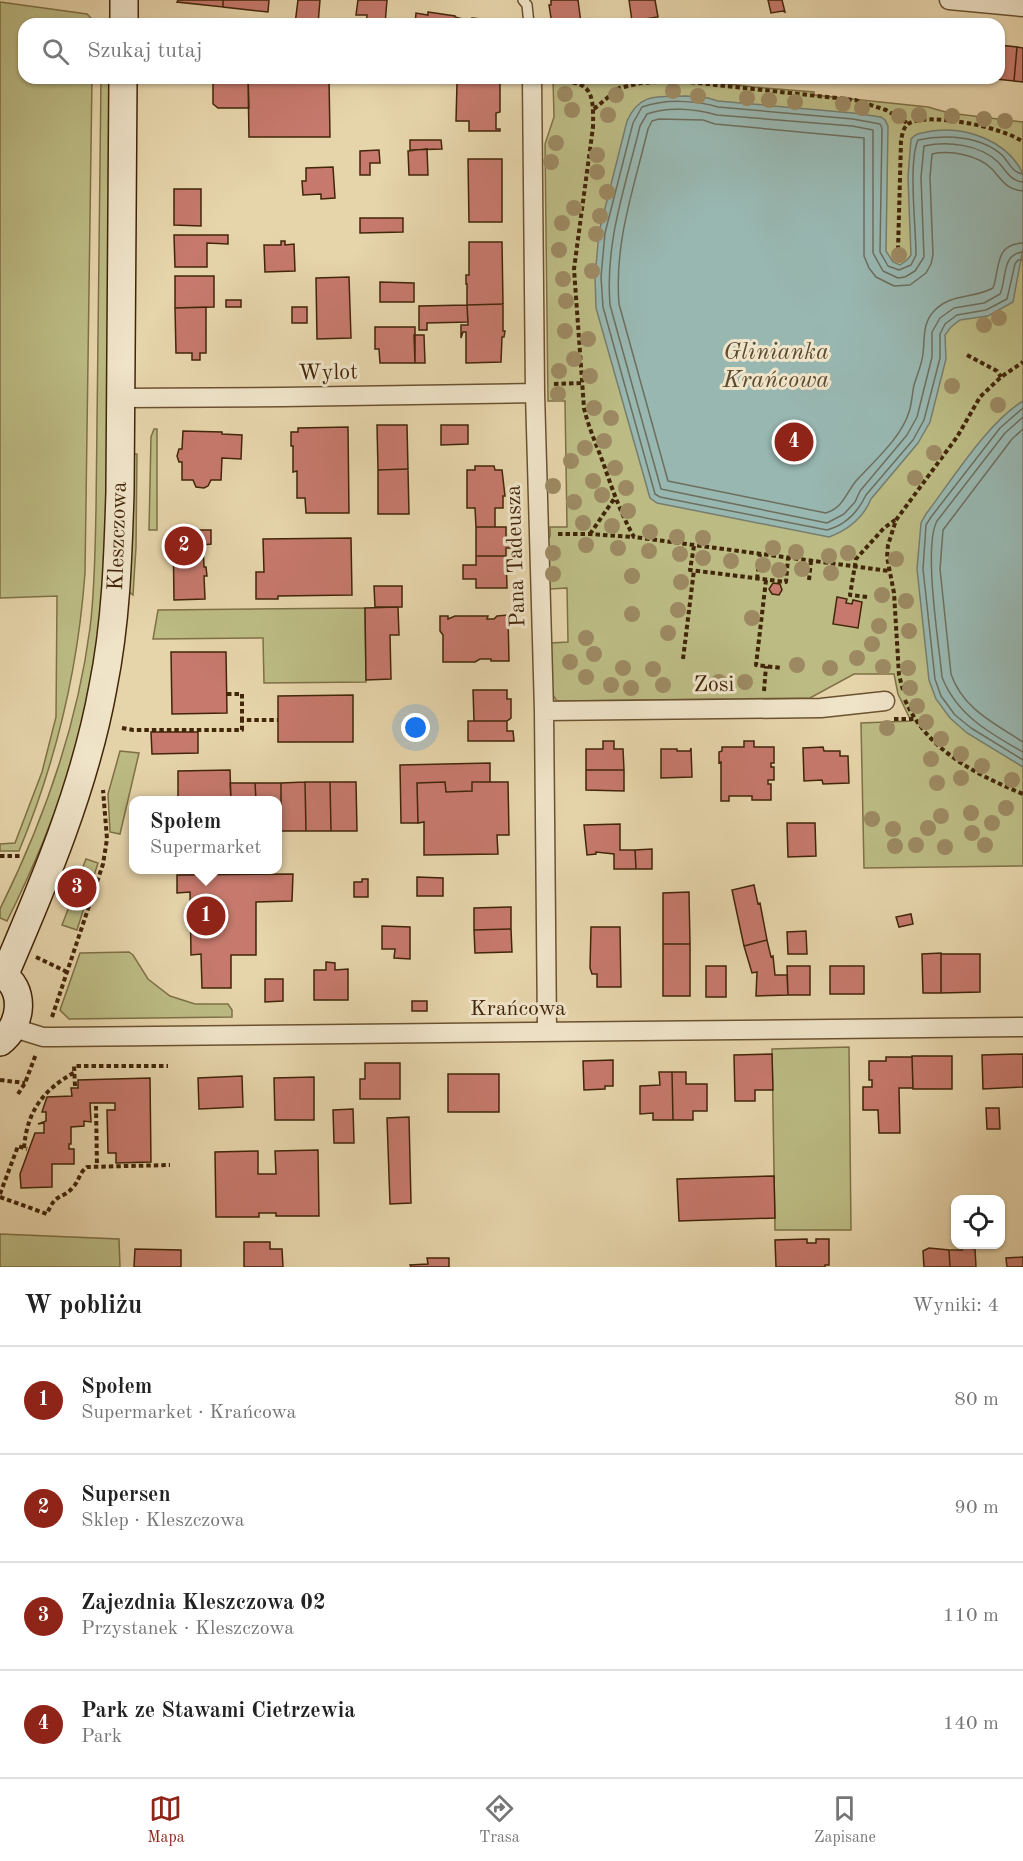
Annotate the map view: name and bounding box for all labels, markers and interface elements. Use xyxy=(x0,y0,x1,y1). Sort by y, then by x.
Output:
search box xyxy=(18,18,1005,84)
icon: search xyxy=(39,35,72,68)
text: Szukaj tutaj xyxy=(87,40,203,62)
water label: Glinianka Krańcowa xyxy=(722,341,829,393)
street label: Wylot xyxy=(298,361,358,385)
pin: 4 xyxy=(774,420,814,464)
street label: Kleszczowa xyxy=(105,481,131,591)
street label: Pana Tadeusza xyxy=(503,484,529,628)
pin: 2 xyxy=(164,524,204,568)
street label: Zosi xyxy=(693,674,735,696)
your location xyxy=(401,713,430,742)
popup xyxy=(129,796,282,874)
text: Społem xyxy=(150,811,221,833)
text: Supermarket xyxy=(150,838,261,858)
pin: 3 xyxy=(58,866,97,910)
pin: 1 xyxy=(186,894,226,938)
street label: Krańcowa xyxy=(470,998,566,1020)
map controls xyxy=(951,1195,1005,1249)
button: locate xyxy=(951,1195,1005,1249)
text: W pobliżu xyxy=(24,1293,142,1319)
text: Wyniki: 4 xyxy=(912,1296,999,1316)
text: Społem xyxy=(81,1376,152,1398)
text: 1 xyxy=(38,1390,49,1410)
text: 80 m xyxy=(954,1390,999,1410)
text: Supermarket · Krańcowa xyxy=(81,1403,296,1423)
text: Supersen xyxy=(81,1484,171,1506)
text: 2 xyxy=(38,1498,49,1518)
text: 90 m xyxy=(954,1498,999,1518)
text: Sklep · Kleszczowa xyxy=(81,1511,245,1531)
text: Zajezdnia Kleszczowa 02 xyxy=(81,1592,326,1614)
text: 3 xyxy=(38,1606,49,1626)
text: 110 m xyxy=(943,1606,999,1626)
text: Przystanek · Kleszczowa xyxy=(81,1619,294,1639)
text: Park ze Stawami Cietrzewia xyxy=(81,1700,355,1722)
text: 4 xyxy=(38,1714,49,1734)
text: 140 m xyxy=(943,1714,999,1734)
text: Park xyxy=(81,1727,122,1747)
tab: Mapa xyxy=(147,1792,185,1848)
tab: Trasa xyxy=(479,1792,520,1848)
tab: Zapisane xyxy=(814,1792,876,1848)

